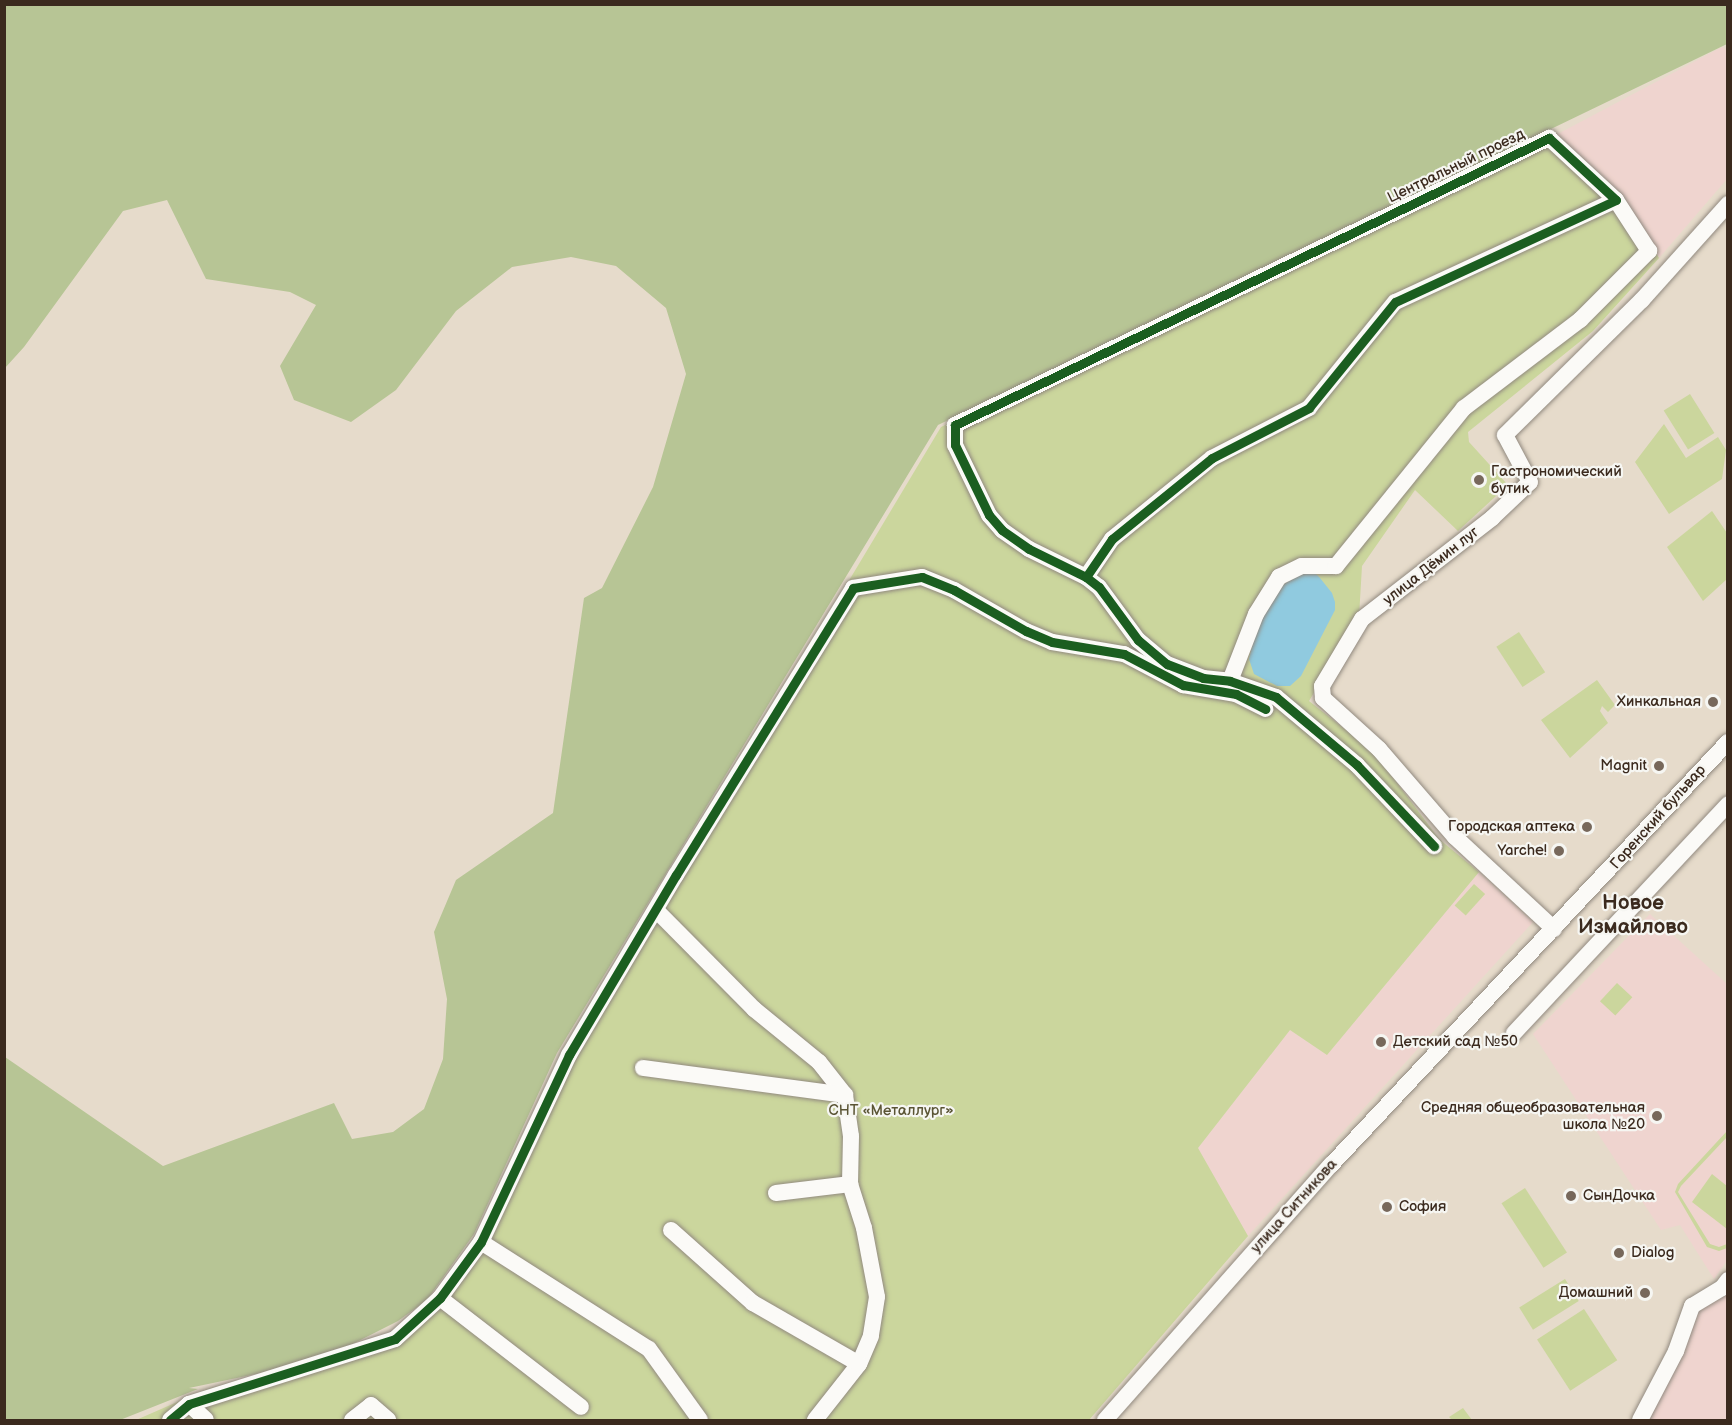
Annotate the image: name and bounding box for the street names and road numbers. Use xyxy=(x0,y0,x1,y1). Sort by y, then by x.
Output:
street label: Центральный проезд xyxy=(1385,125,1527,207)
street label: улица Дёмин луг xyxy=(1380,523,1482,609)
street label: Горенский бульвар xyxy=(1606,761,1710,873)
street label: улица Ситникова xyxy=(1247,1155,1341,1257)

